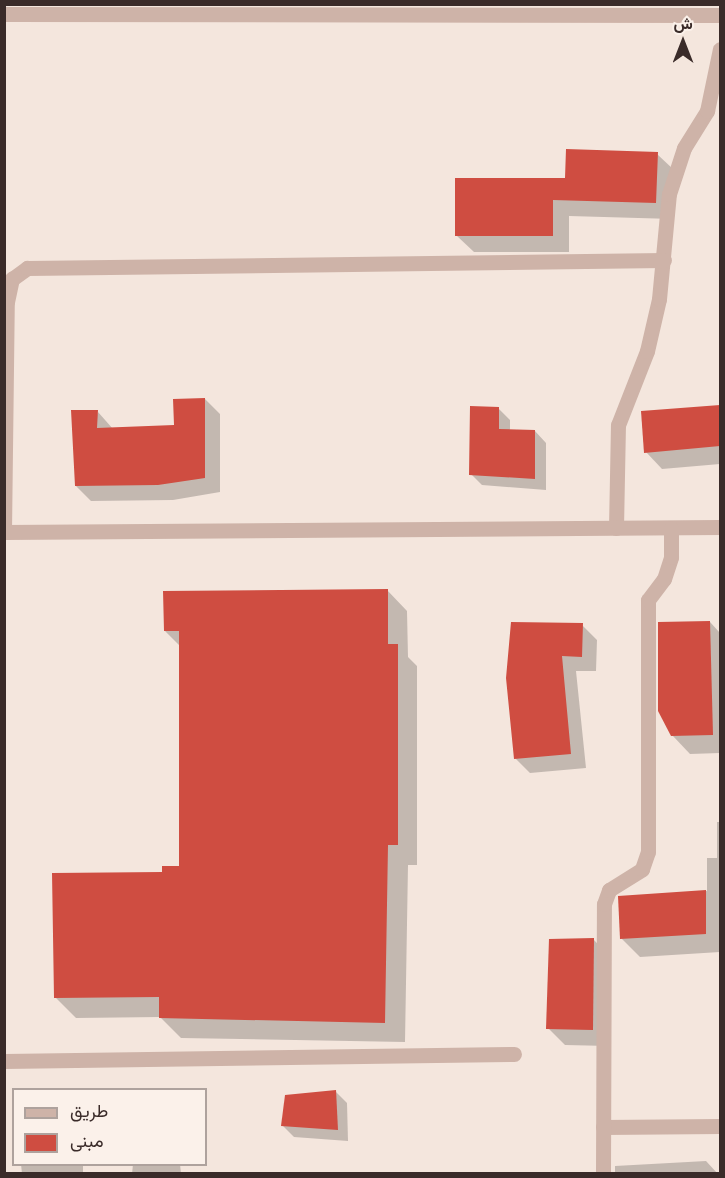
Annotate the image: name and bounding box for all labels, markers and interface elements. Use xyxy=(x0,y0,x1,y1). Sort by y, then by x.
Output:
north arrow xyxy=(653,12,713,72)
text: ش xyxy=(673,14,693,33)
legend xyxy=(12,1088,207,1166)
text: طريق xyxy=(70,1100,108,1122)
text: مبنى xyxy=(70,1130,104,1152)

